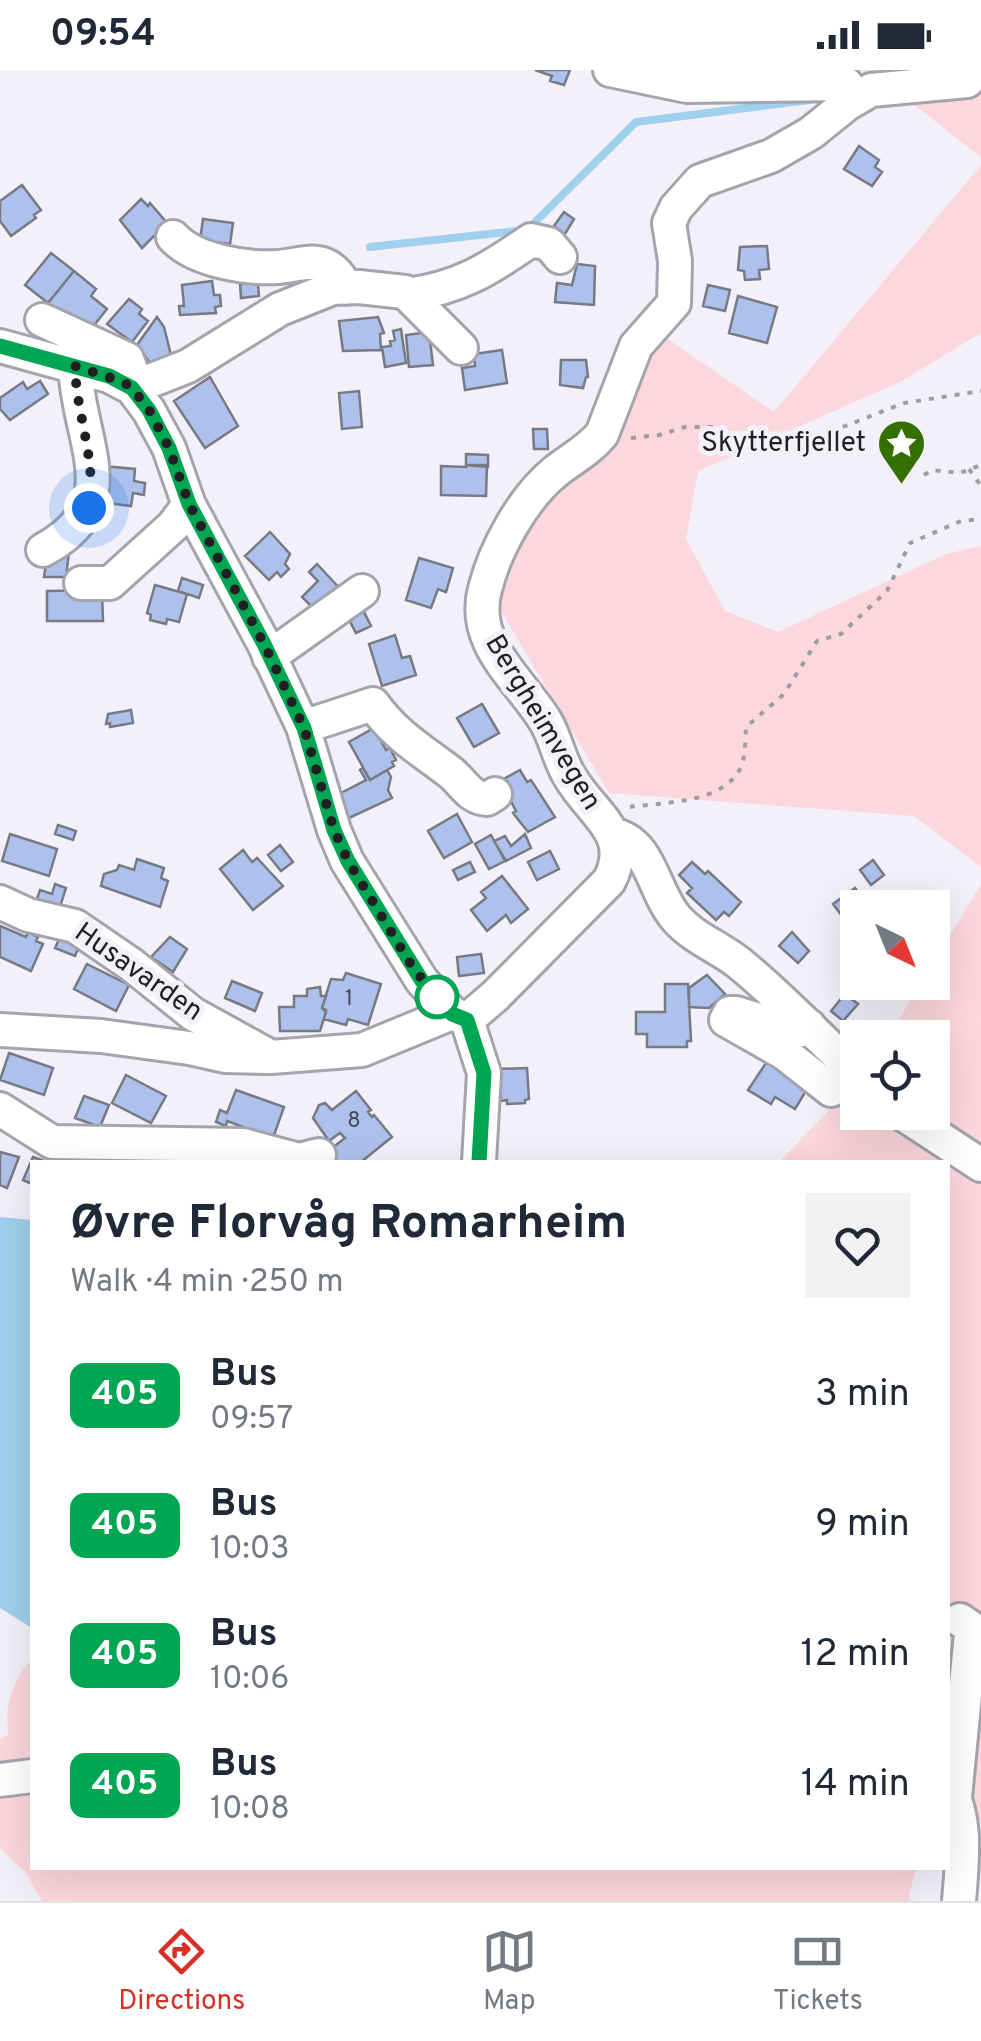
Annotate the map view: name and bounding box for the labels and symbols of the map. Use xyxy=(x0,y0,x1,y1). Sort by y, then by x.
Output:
place icon: Skytterfjellet xyxy=(875,418,927,486)
place label: Skytterfjellet xyxy=(701,426,866,462)
your location xyxy=(64,483,114,533)
street label: Bergheimvegen xyxy=(475,629,609,817)
north arrow xyxy=(840,890,950,1000)
street label: Husavarden xyxy=(67,916,209,1030)
unlabelled marker xyxy=(416,976,458,1018)
house number: 1 xyxy=(345,986,353,1013)
house number: 8 xyxy=(347,1108,361,1135)

